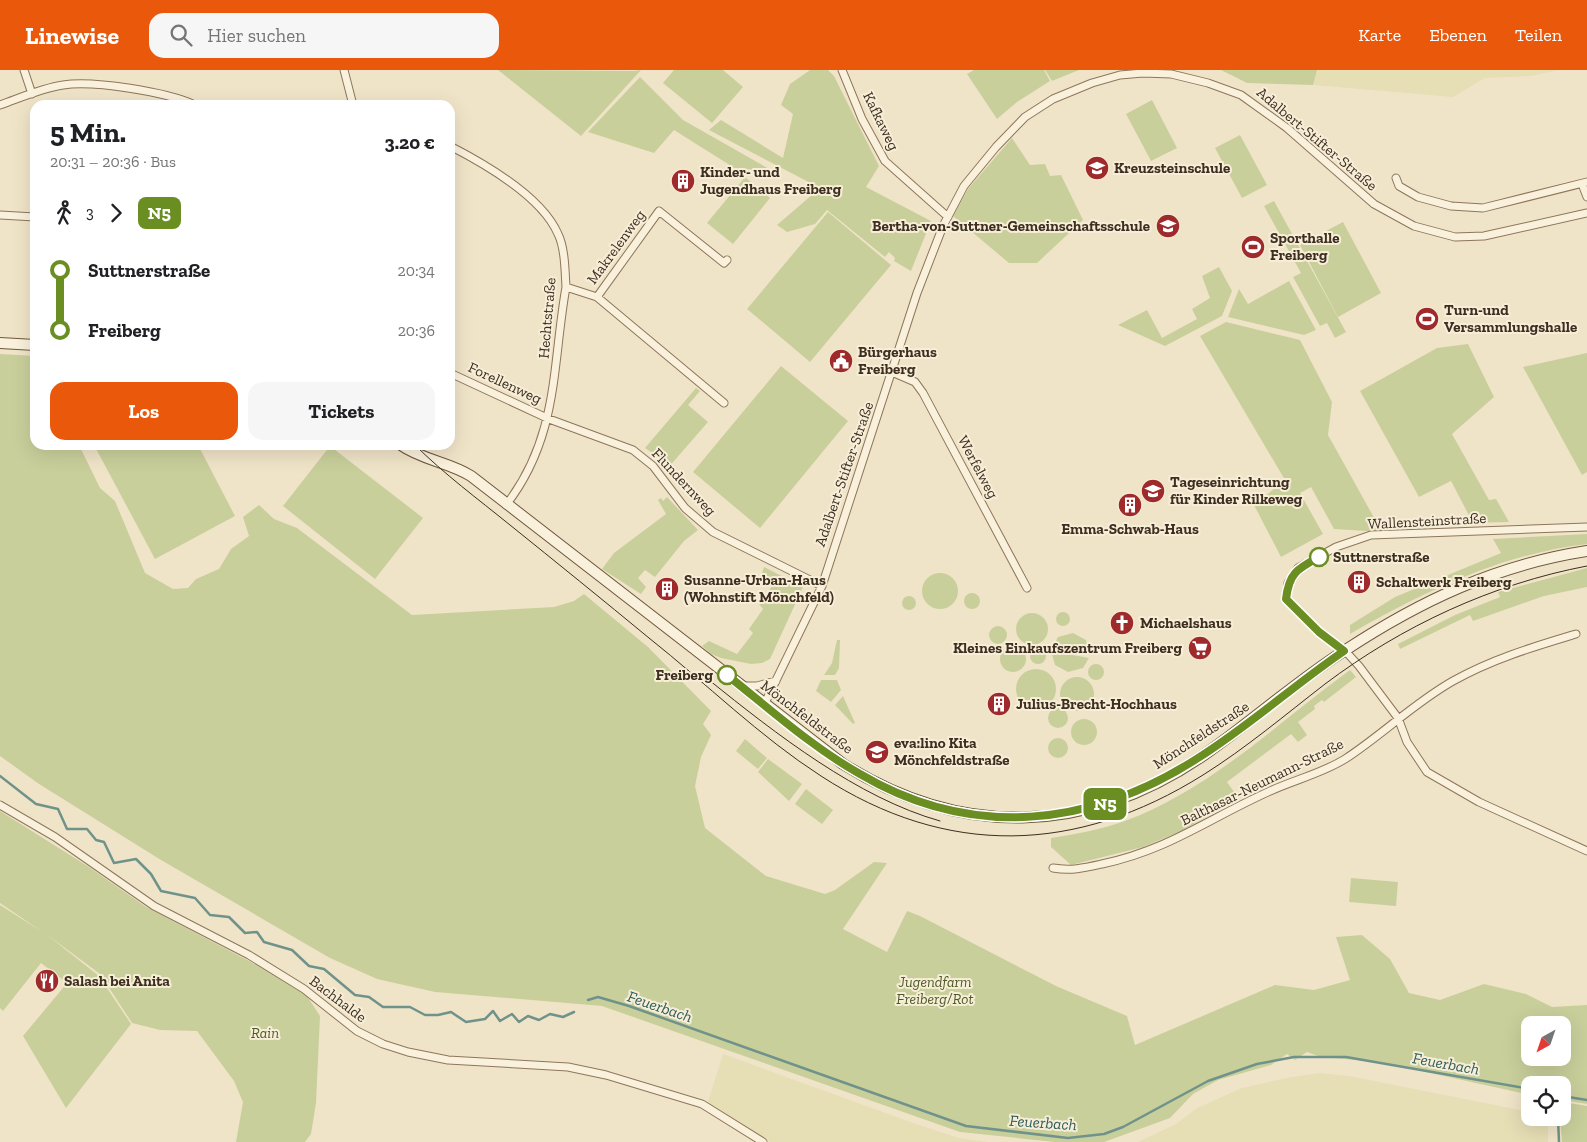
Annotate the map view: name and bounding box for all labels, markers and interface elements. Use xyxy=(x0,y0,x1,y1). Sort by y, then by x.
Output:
search box xyxy=(149,13,499,58)
text: Linewise xyxy=(25,21,119,50)
icon: search xyxy=(167,21,195,49)
text: Hier suchen xyxy=(207,24,306,47)
text: Karte xyxy=(1358,24,1401,46)
text: Ebenen xyxy=(1429,24,1487,46)
text: Teilen xyxy=(1515,24,1562,46)
street label: Adalbert-Stifter-Straße xyxy=(1253,83,1381,195)
street label: Kafkaweg xyxy=(859,89,903,153)
text: 5 Min. xyxy=(50,116,126,149)
text: 3.20 € xyxy=(385,131,435,154)
text: 20:31 – 20:36 · Bus xyxy=(50,152,176,171)
school or university icon: Kreuzsteinschule xyxy=(1084,155,1110,181)
place label: Kreuzsteinschule xyxy=(1114,159,1230,177)
place label: Kinder- und Jugendhaus Freiberg xyxy=(700,163,842,198)
building icon: Kinder- und Jugendhaus Freiberg xyxy=(670,168,696,194)
icon: walk xyxy=(50,199,78,227)
icon: forward xyxy=(102,199,130,227)
text: N5 xyxy=(148,202,171,224)
text: 3 xyxy=(86,203,94,222)
street label: Makrelenweg xyxy=(583,206,649,288)
school or university icon: Bertha-von-Suttner-Gemeinschaftsschule xyxy=(1155,213,1181,239)
place label: Bertha-von-Suttner-Gemeinschaftsschule xyxy=(872,217,1150,235)
place label: Sporthalle Freiberg xyxy=(1270,229,1339,264)
sports icon: Sporthalle Freiberg xyxy=(1240,234,1266,260)
text: Suttnerstraße xyxy=(88,259,210,282)
text: 20:34 xyxy=(398,261,435,280)
street label: Hechtstraße xyxy=(534,277,560,359)
place label: Turn-und Versammlungshalle xyxy=(1444,301,1577,336)
sports icon: Turn-und Versammlungshalle xyxy=(1414,306,1440,332)
text: Freiberg xyxy=(88,319,161,342)
text: 20:36 xyxy=(398,321,435,340)
place label: Bürgerhaus Freiberg xyxy=(858,343,937,378)
public building icon: Bürgerhaus Freiberg xyxy=(828,348,854,374)
street label: Forellenweg xyxy=(465,358,545,408)
button: Los xyxy=(50,382,238,440)
button: Tickets xyxy=(248,382,435,440)
street label: Adalbert-Stifter-Straße xyxy=(811,399,877,549)
street label: Werfelweg xyxy=(954,432,1002,502)
street label: Flundernweg xyxy=(648,444,720,520)
place label: Tageseinrichtung für Kinder Rilkeweg xyxy=(1170,473,1303,508)
school or university icon: Tageseinrichtung für Kinder Rilkeweg xyxy=(1140,478,1166,504)
building icon: Emma-Schwab-Haus xyxy=(1117,492,1143,518)
street label: Wallensteinstraße xyxy=(1367,509,1487,533)
place label: Emma-Schwab-Haus xyxy=(1061,520,1199,538)
marker: Suttnerstraße xyxy=(1309,547,1329,567)
place label: Suttnerstraße xyxy=(1333,548,1429,566)
building icon: Schaltwerk Freiberg xyxy=(1346,569,1372,595)
place label: Susanne-Urban-Haus (Wohnstift Mönchfeld) xyxy=(684,571,834,606)
place label: Schaltwerk Freiberg xyxy=(1376,573,1512,591)
building icon: Susanne-Urban-Haus (Wohnstift Mönchfeld) xyxy=(654,576,680,602)
church icon: Michaelshaus xyxy=(1109,610,1135,636)
place label: Michaelshaus xyxy=(1140,614,1232,632)
supermarket icon: Kleines Einkaufszentrum Freiberg xyxy=(1187,635,1213,661)
place label: Kleines Einkaufszentrum Freiberg xyxy=(953,639,1182,657)
marker: Freiberg xyxy=(717,665,737,685)
place label: Freiberg xyxy=(656,666,713,684)
street label: Mönchfeldstraße xyxy=(757,676,857,758)
building icon: Julius-Brecht-Hochhaus xyxy=(986,691,1012,717)
place label: Julius-Brecht-Hochhaus xyxy=(1016,695,1177,713)
street label: Mönchfeldstraße xyxy=(1150,697,1252,773)
place label: eva:lino Kita Mönchfeldstraße xyxy=(894,734,1009,769)
street label: Balthasar-Neumann-Straße xyxy=(1178,735,1346,829)
school or university icon: eva:lino Kita Mönchfeldstraße xyxy=(864,739,890,765)
line badge: N5 xyxy=(1082,788,1128,820)
text: N5 xyxy=(1093,793,1117,815)
restaurant icon: Salash bei Anita xyxy=(34,968,60,994)
place label: Salash bei Anita xyxy=(64,972,170,990)
street label: Bachhalde xyxy=(306,972,370,1026)
park label: Jugendfarm Freiberg/Rot xyxy=(896,973,974,1008)
water label: Feuerbach xyxy=(625,987,695,1026)
north arrow xyxy=(1521,1016,1571,1066)
map controls xyxy=(1521,1016,1571,1126)
park label: Rain xyxy=(251,1024,279,1042)
water label: Feuerbach xyxy=(1411,1048,1481,1079)
button: locate xyxy=(1521,1076,1571,1126)
water label: Feuerbach xyxy=(1009,1111,1077,1134)

